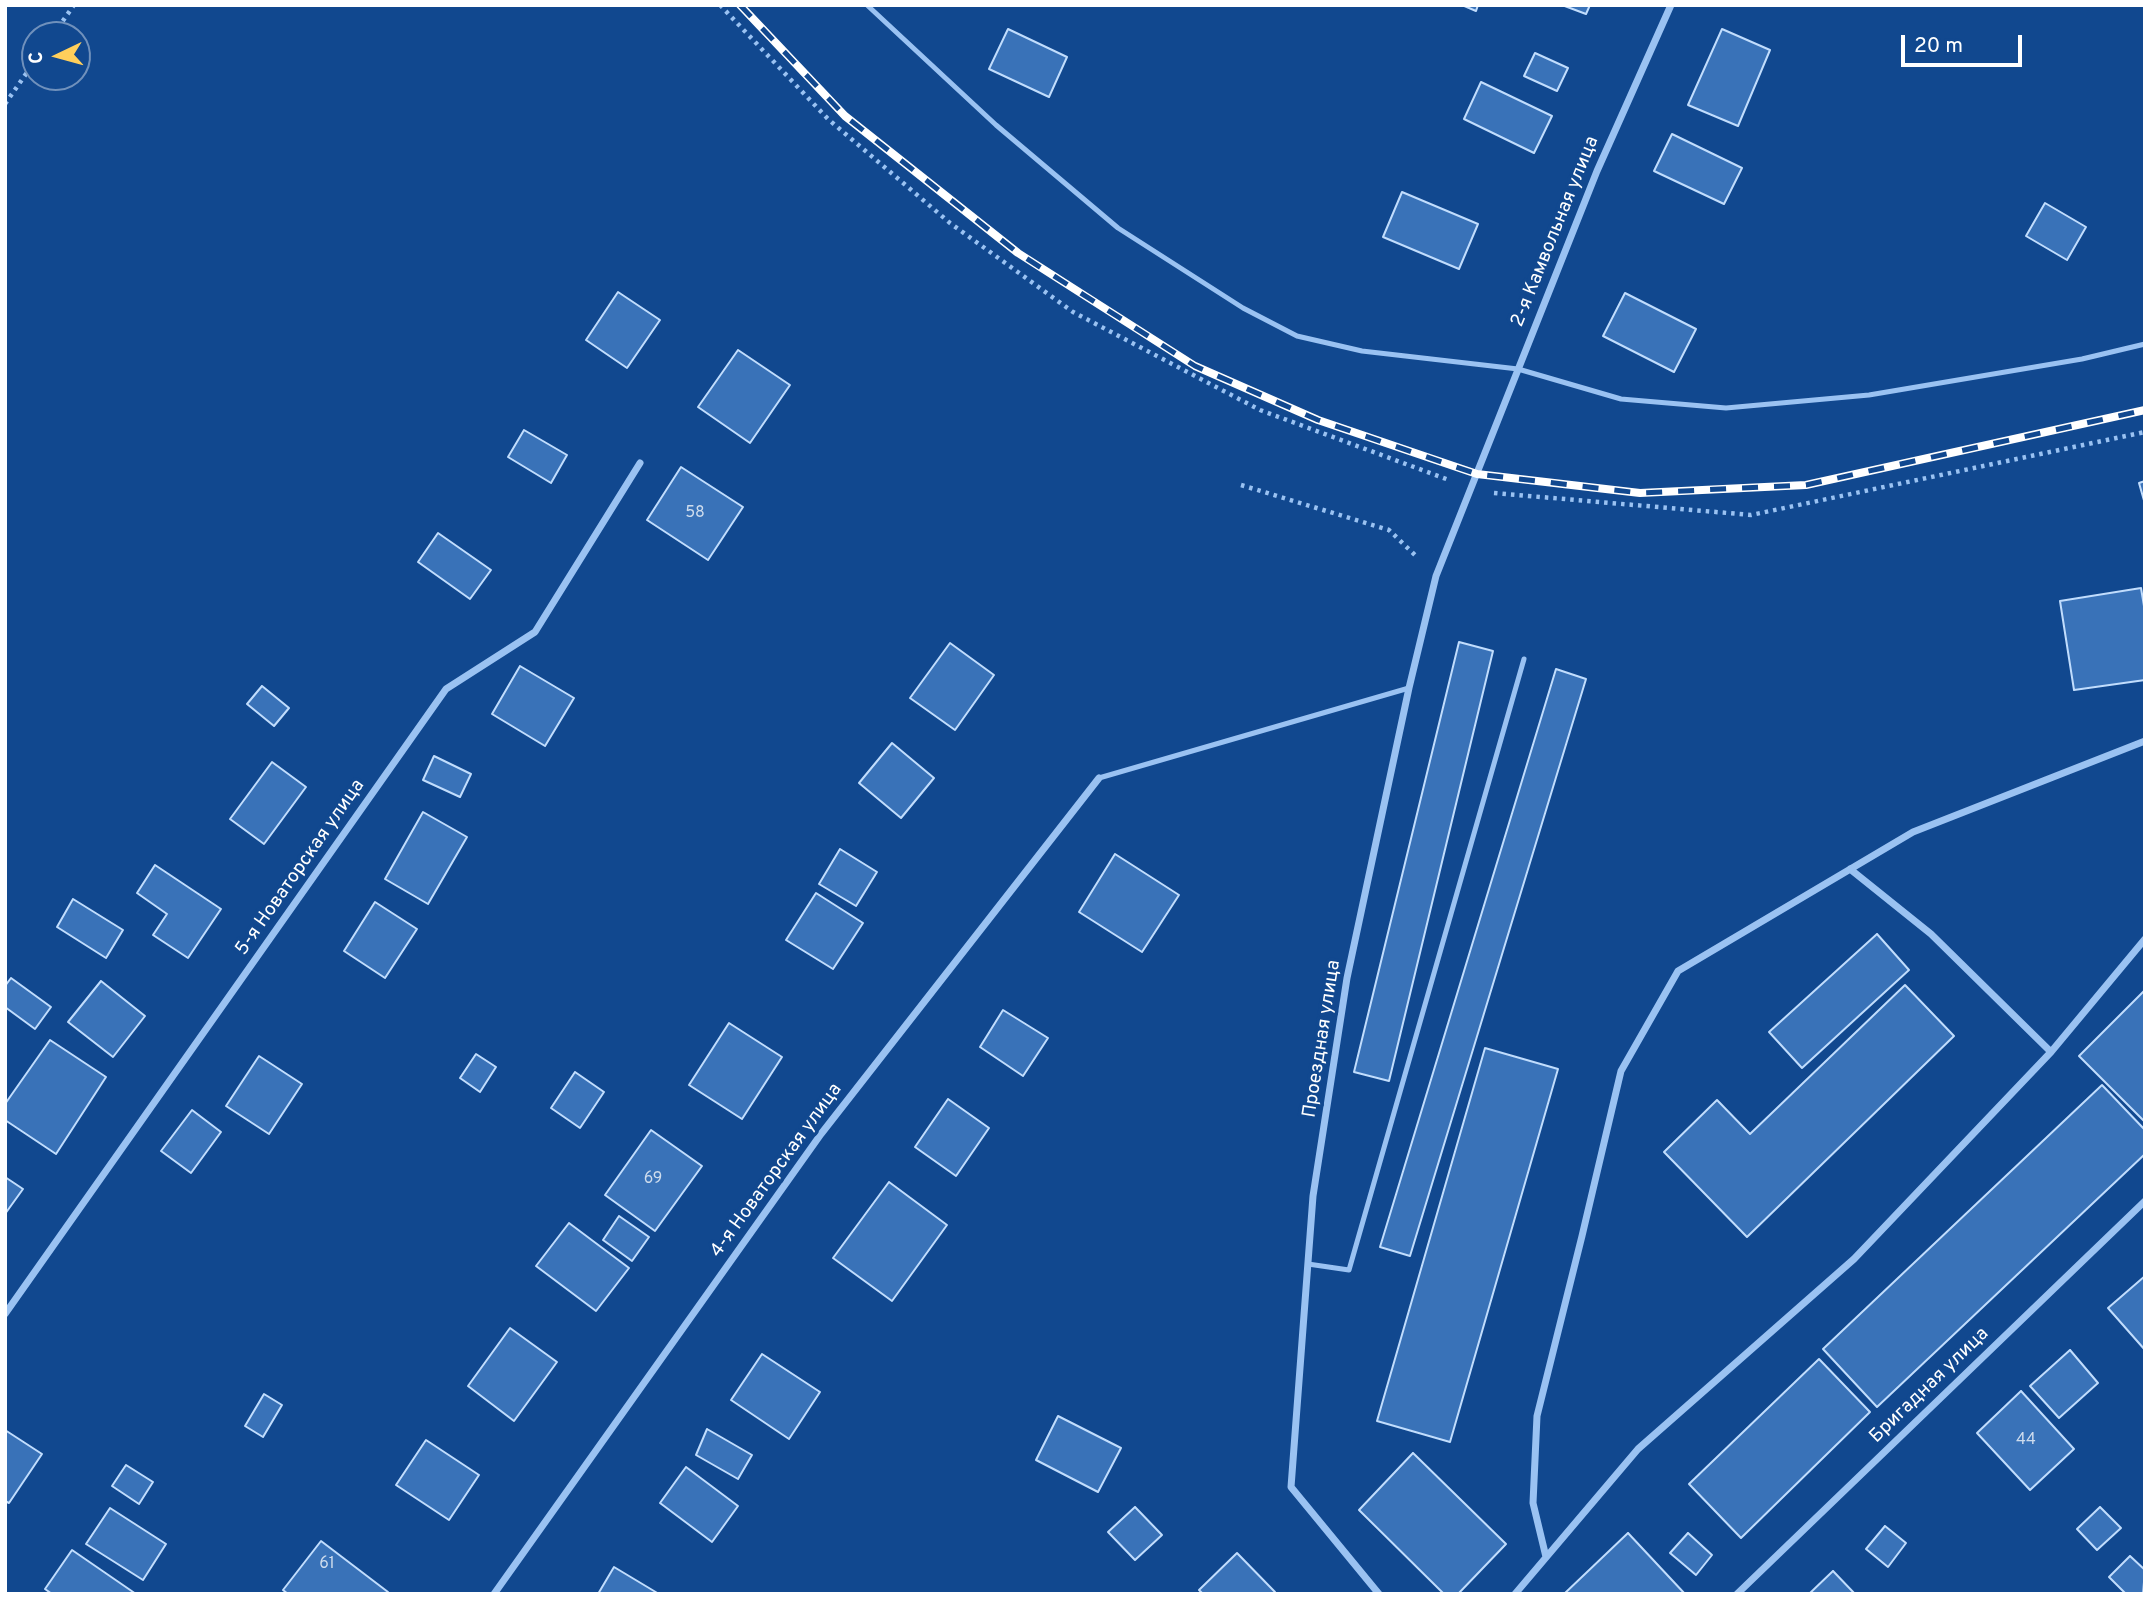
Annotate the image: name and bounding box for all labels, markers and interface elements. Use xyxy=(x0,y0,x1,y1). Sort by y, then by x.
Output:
north arrow xyxy=(21,21,91,91)
scale bar xyxy=(1905,21,2026,65)
text: 20 m xyxy=(1914,33,1963,60)
text: С xyxy=(25,51,50,65)
street label: 2-я Камвольная улица xyxy=(1507,133,1605,331)
house number: 58 xyxy=(685,504,705,524)
street label: 5-я Новаторская улица xyxy=(232,776,370,960)
street label: Проездная улица xyxy=(1299,959,1347,1119)
street label: 4-я Новаторская улица xyxy=(706,1080,848,1262)
house number: 69 xyxy=(644,1170,662,1190)
street label: Бригадная улица xyxy=(1866,1323,1994,1449)
house number: 44 xyxy=(2016,1431,2036,1451)
house number: 61 xyxy=(319,1555,335,1575)

